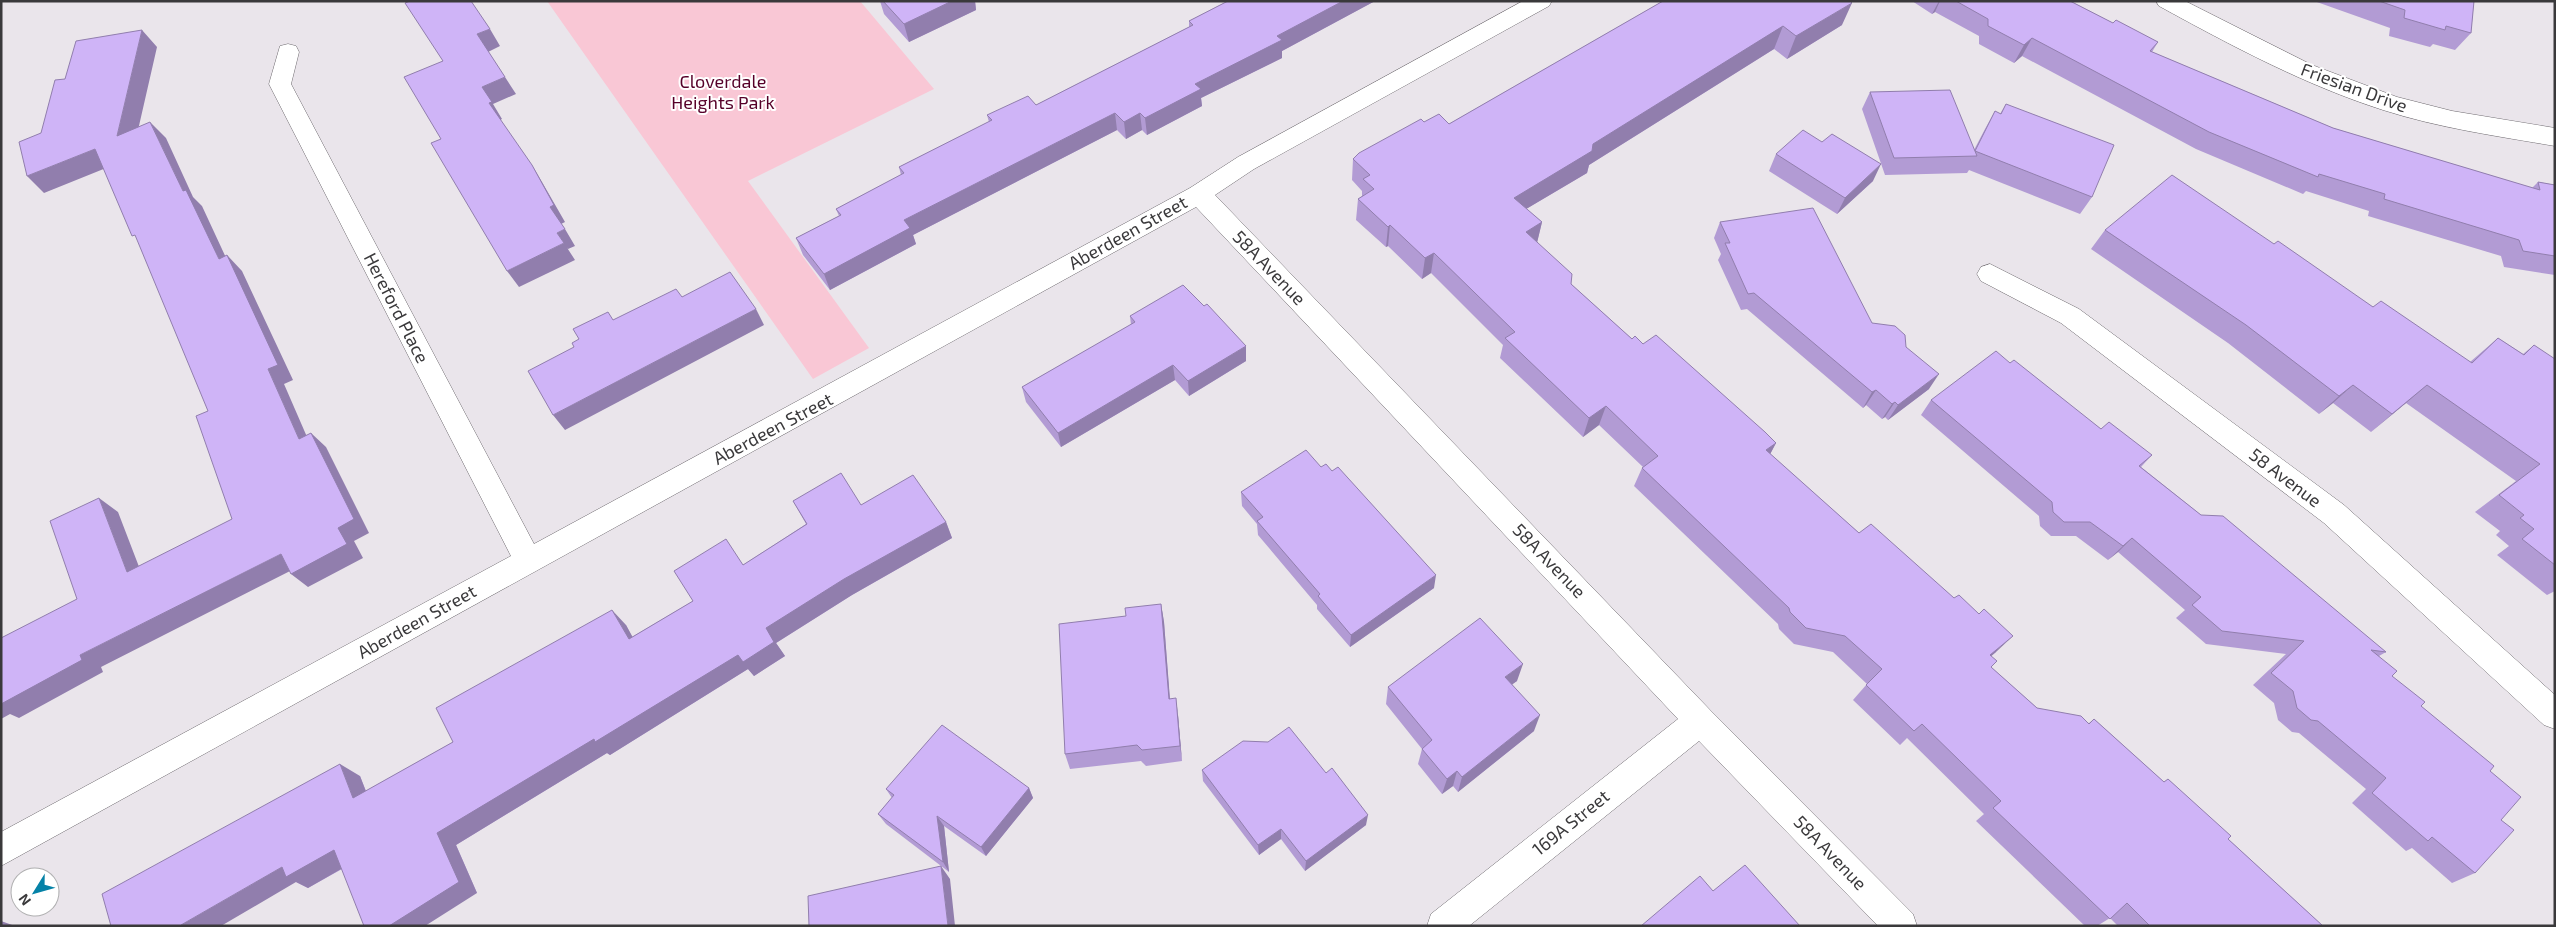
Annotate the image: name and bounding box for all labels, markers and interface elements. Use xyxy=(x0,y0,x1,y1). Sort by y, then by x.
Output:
street label: Friesian Drive xyxy=(2298,58,2410,116)
park label: Cloverdale Heights Park xyxy=(671,70,775,113)
street label: Aberdeen Street xyxy=(1064,190,1191,274)
street label: 58A Avenue xyxy=(1229,225,1311,309)
street label: Hereford Place xyxy=(360,249,434,366)
street label: Aberdeen Street xyxy=(709,387,836,469)
street label: 58 Avenue xyxy=(2245,443,2326,511)
street label: 58A Avenue xyxy=(1509,518,1591,602)
street label: Aberdeen Street xyxy=(353,579,480,663)
street label: 169A Street xyxy=(1527,784,1613,860)
street label: 58A Avenue xyxy=(1790,810,1872,894)
north arrow xyxy=(10,867,60,917)
text: N xyxy=(14,891,34,909)

